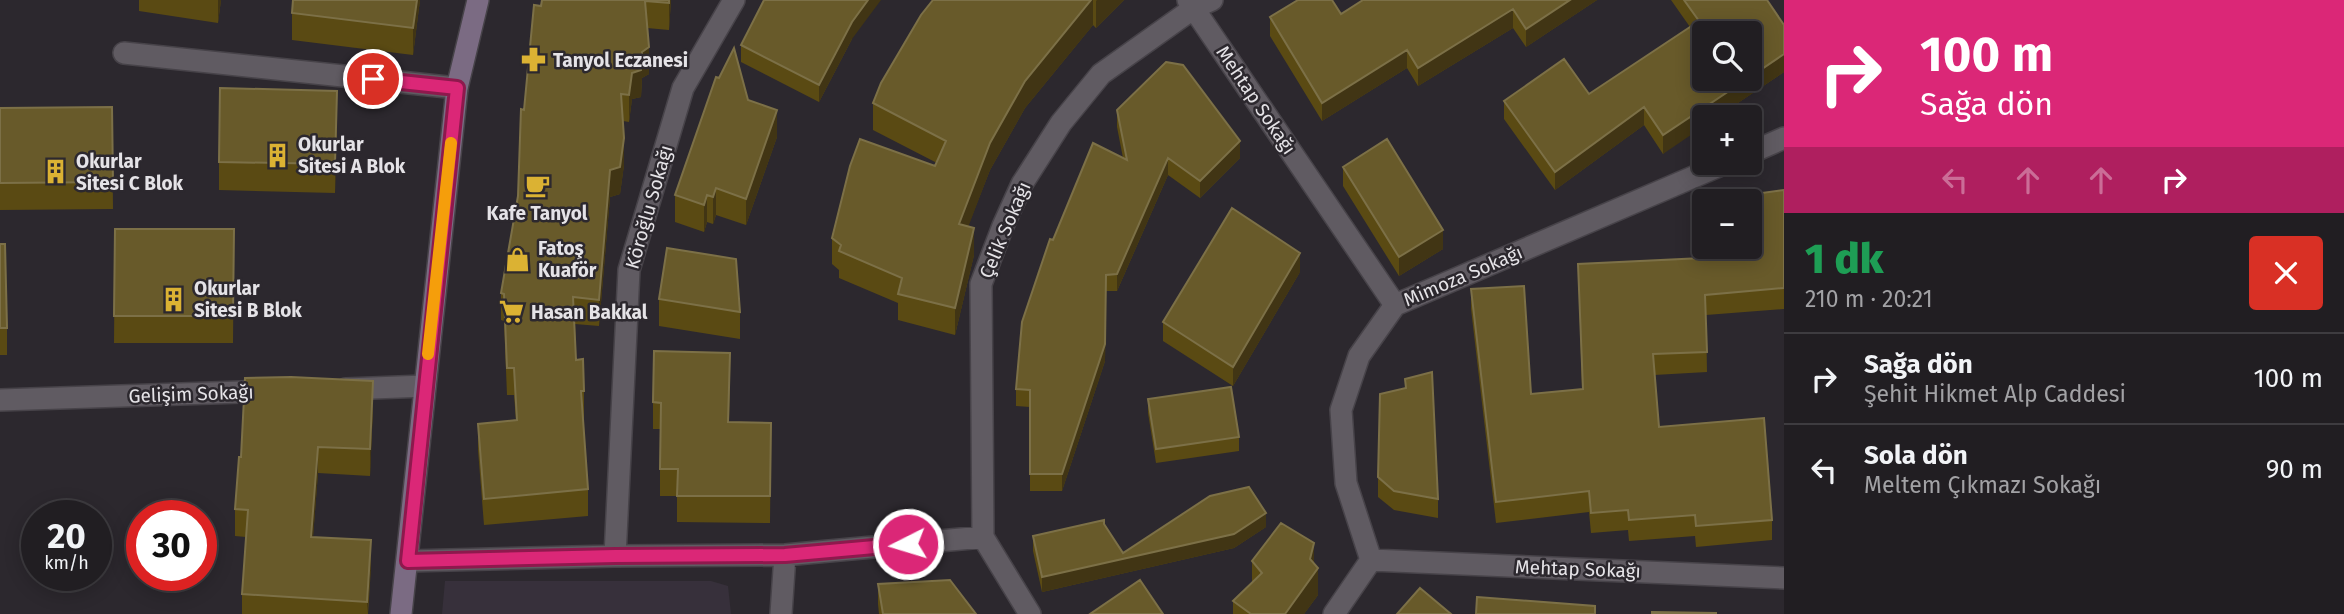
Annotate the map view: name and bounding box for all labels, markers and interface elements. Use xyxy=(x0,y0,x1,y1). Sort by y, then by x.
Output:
map controls xyxy=(1692,21,1762,259)
button: search xyxy=(1692,21,1762,91)
text: 100 m xyxy=(1920,25,2053,84)
icon: right xyxy=(1805,28,1896,119)
street label: Mehtap Sokağı xyxy=(1211,41,1301,159)
pharmacy icon: Tanyol Eczanesi xyxy=(519,46,547,74)
pin xyxy=(343,49,403,109)
place label: Tanyol Eczanesi xyxy=(553,49,688,72)
icon: arrive xyxy=(354,60,392,98)
text: Sağa dön xyxy=(1920,85,2053,123)
button: + xyxy=(1692,105,1762,175)
place label: Okurlar Sitesi A Blok xyxy=(298,133,406,178)
building icon: Okurlar Sitesi A Blok xyxy=(264,141,292,169)
street label: Köroğlu Sokağı xyxy=(620,142,678,272)
place label: Okurlar Sitesi C Blok xyxy=(76,150,184,195)
building icon: Okurlar Sitesi C Blok xyxy=(42,158,70,186)
icon: left xyxy=(1936,161,1974,199)
icon: ahead xyxy=(2009,161,2047,199)
icon: ahead xyxy=(2082,161,2120,199)
icon: right xyxy=(2155,161,2193,199)
cafe icon: Kafe Tanyol xyxy=(523,171,551,199)
street label: Çelik Sokağı xyxy=(974,178,1036,282)
button: − xyxy=(1692,189,1762,259)
place label: Kafe Tanyol xyxy=(487,202,588,225)
text: 1 dk xyxy=(1805,234,1883,284)
button: close xyxy=(2249,236,2323,310)
place label: Fatoş Kuaför xyxy=(538,237,597,282)
street label: Mimoza Sokağı xyxy=(1400,241,1526,311)
shop icon: Fatoş Kuaför xyxy=(504,245,532,273)
place label: Okurlar Sitesi B Blok xyxy=(194,277,302,322)
building icon: Okurlar Sitesi B Blok xyxy=(160,285,188,313)
text: 210 m · 20:21 xyxy=(1805,285,1933,313)
supermarket icon: Hasan Bakkal xyxy=(497,298,525,326)
place label: Hasan Bakkal xyxy=(531,301,648,324)
text: Sağa dön xyxy=(1864,349,1973,380)
icon: right xyxy=(1805,360,1843,398)
text: 100 m xyxy=(2254,363,2323,394)
street label: Gelişim Sokağı xyxy=(128,380,254,408)
text: Şehit Hikmet Alp Caddesi xyxy=(1864,380,2126,408)
text: Sola dön xyxy=(1864,440,1968,471)
icon: left xyxy=(1805,451,1843,489)
text: 90 m xyxy=(2266,454,2323,485)
text: Meltem Çıkmazı Sokağı xyxy=(1864,471,2101,499)
speed limit sign: 30 xyxy=(126,500,217,591)
position arrow xyxy=(871,507,945,581)
text: 20 xyxy=(47,515,86,557)
text: km/h xyxy=(44,552,89,574)
street label: Mehtap Sokağı xyxy=(1515,555,1641,583)

